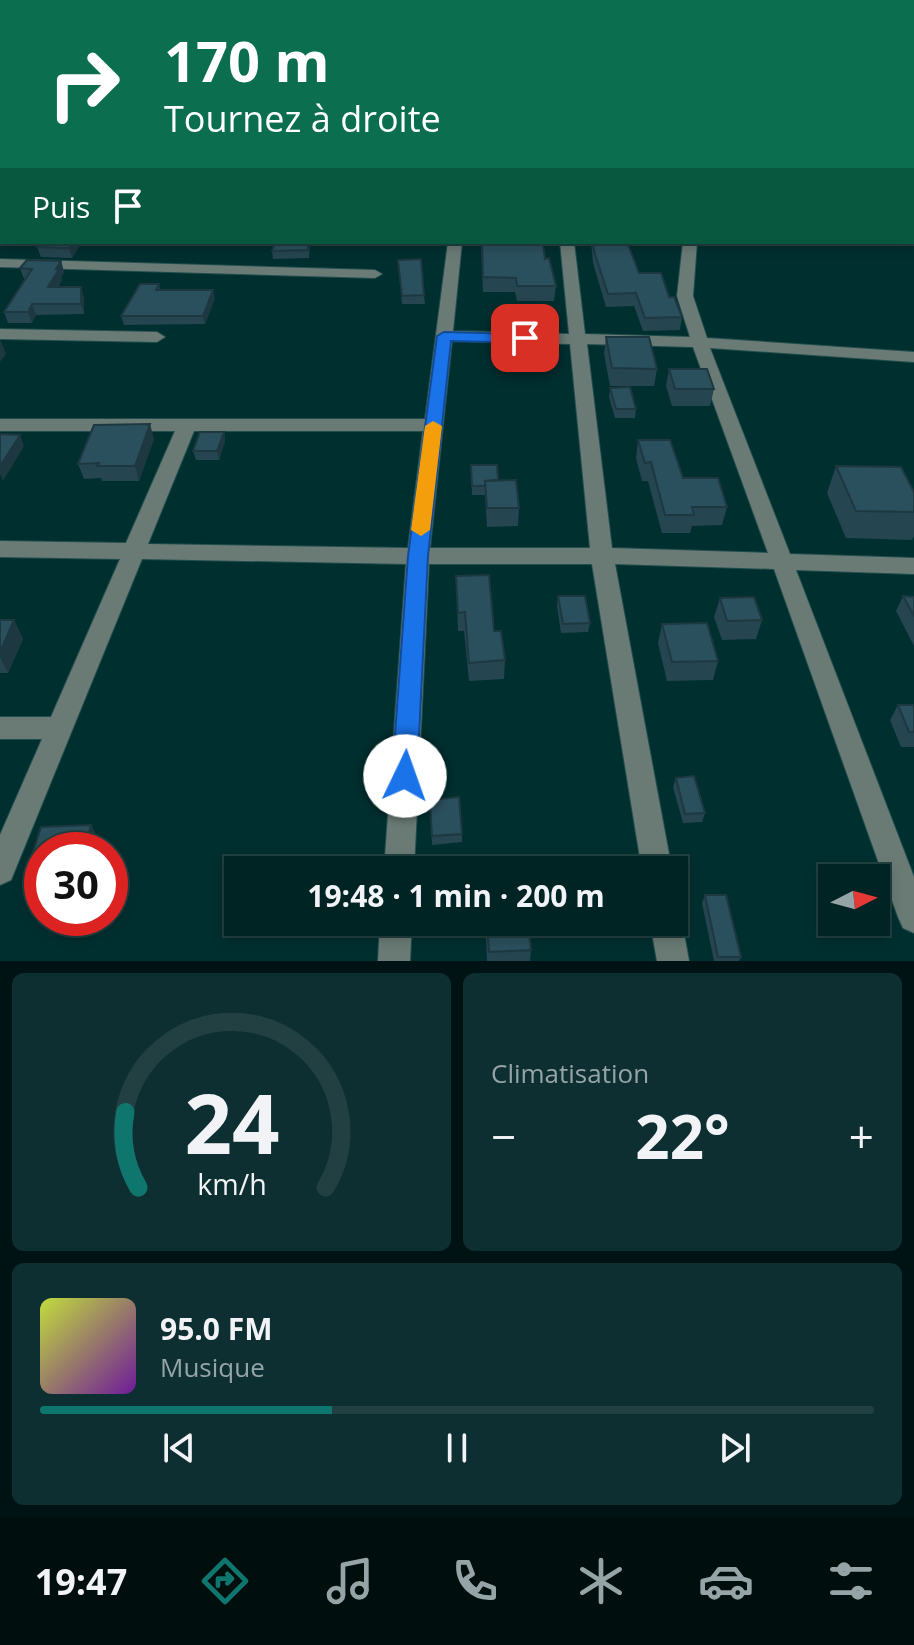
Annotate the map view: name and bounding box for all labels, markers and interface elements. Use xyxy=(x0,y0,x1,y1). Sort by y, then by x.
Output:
text: 170 m xyxy=(164,22,330,98)
icon: right xyxy=(32,32,136,136)
text: Tournez à droite xyxy=(164,94,441,143)
icon: arrive xyxy=(106,184,150,228)
text: Puis xyxy=(32,186,90,227)
pin xyxy=(491,304,559,372)
icon: arrive xyxy=(503,316,547,360)
position arrow xyxy=(363,734,447,818)
speed limit sign: 30 xyxy=(24,832,128,936)
north arrow xyxy=(818,864,890,936)
map controls xyxy=(818,864,890,936)
text: 19:48 · 1 min · 200 m xyxy=(307,875,605,916)
text: Climatisation xyxy=(491,1055,649,1091)
text: 24 xyxy=(184,1065,279,1178)
text: 22° xyxy=(635,1095,730,1177)
text: − xyxy=(491,1106,516,1166)
text: + xyxy=(849,1106,874,1166)
text: km/h xyxy=(197,1164,266,1203)
text: 95.0 FM xyxy=(160,1308,273,1349)
text: Musique xyxy=(160,1349,265,1385)
icon: previous xyxy=(157,1426,201,1470)
icon: pause xyxy=(435,1426,479,1470)
icon: next xyxy=(713,1426,757,1470)
icon: directions xyxy=(197,1553,253,1609)
icon: music xyxy=(322,1553,378,1609)
icon: phone xyxy=(447,1553,503,1609)
icon: climate xyxy=(573,1553,629,1609)
icon: car xyxy=(698,1553,754,1609)
icon: filters xyxy=(823,1553,879,1609)
text: 19:47 xyxy=(35,1557,127,1606)

